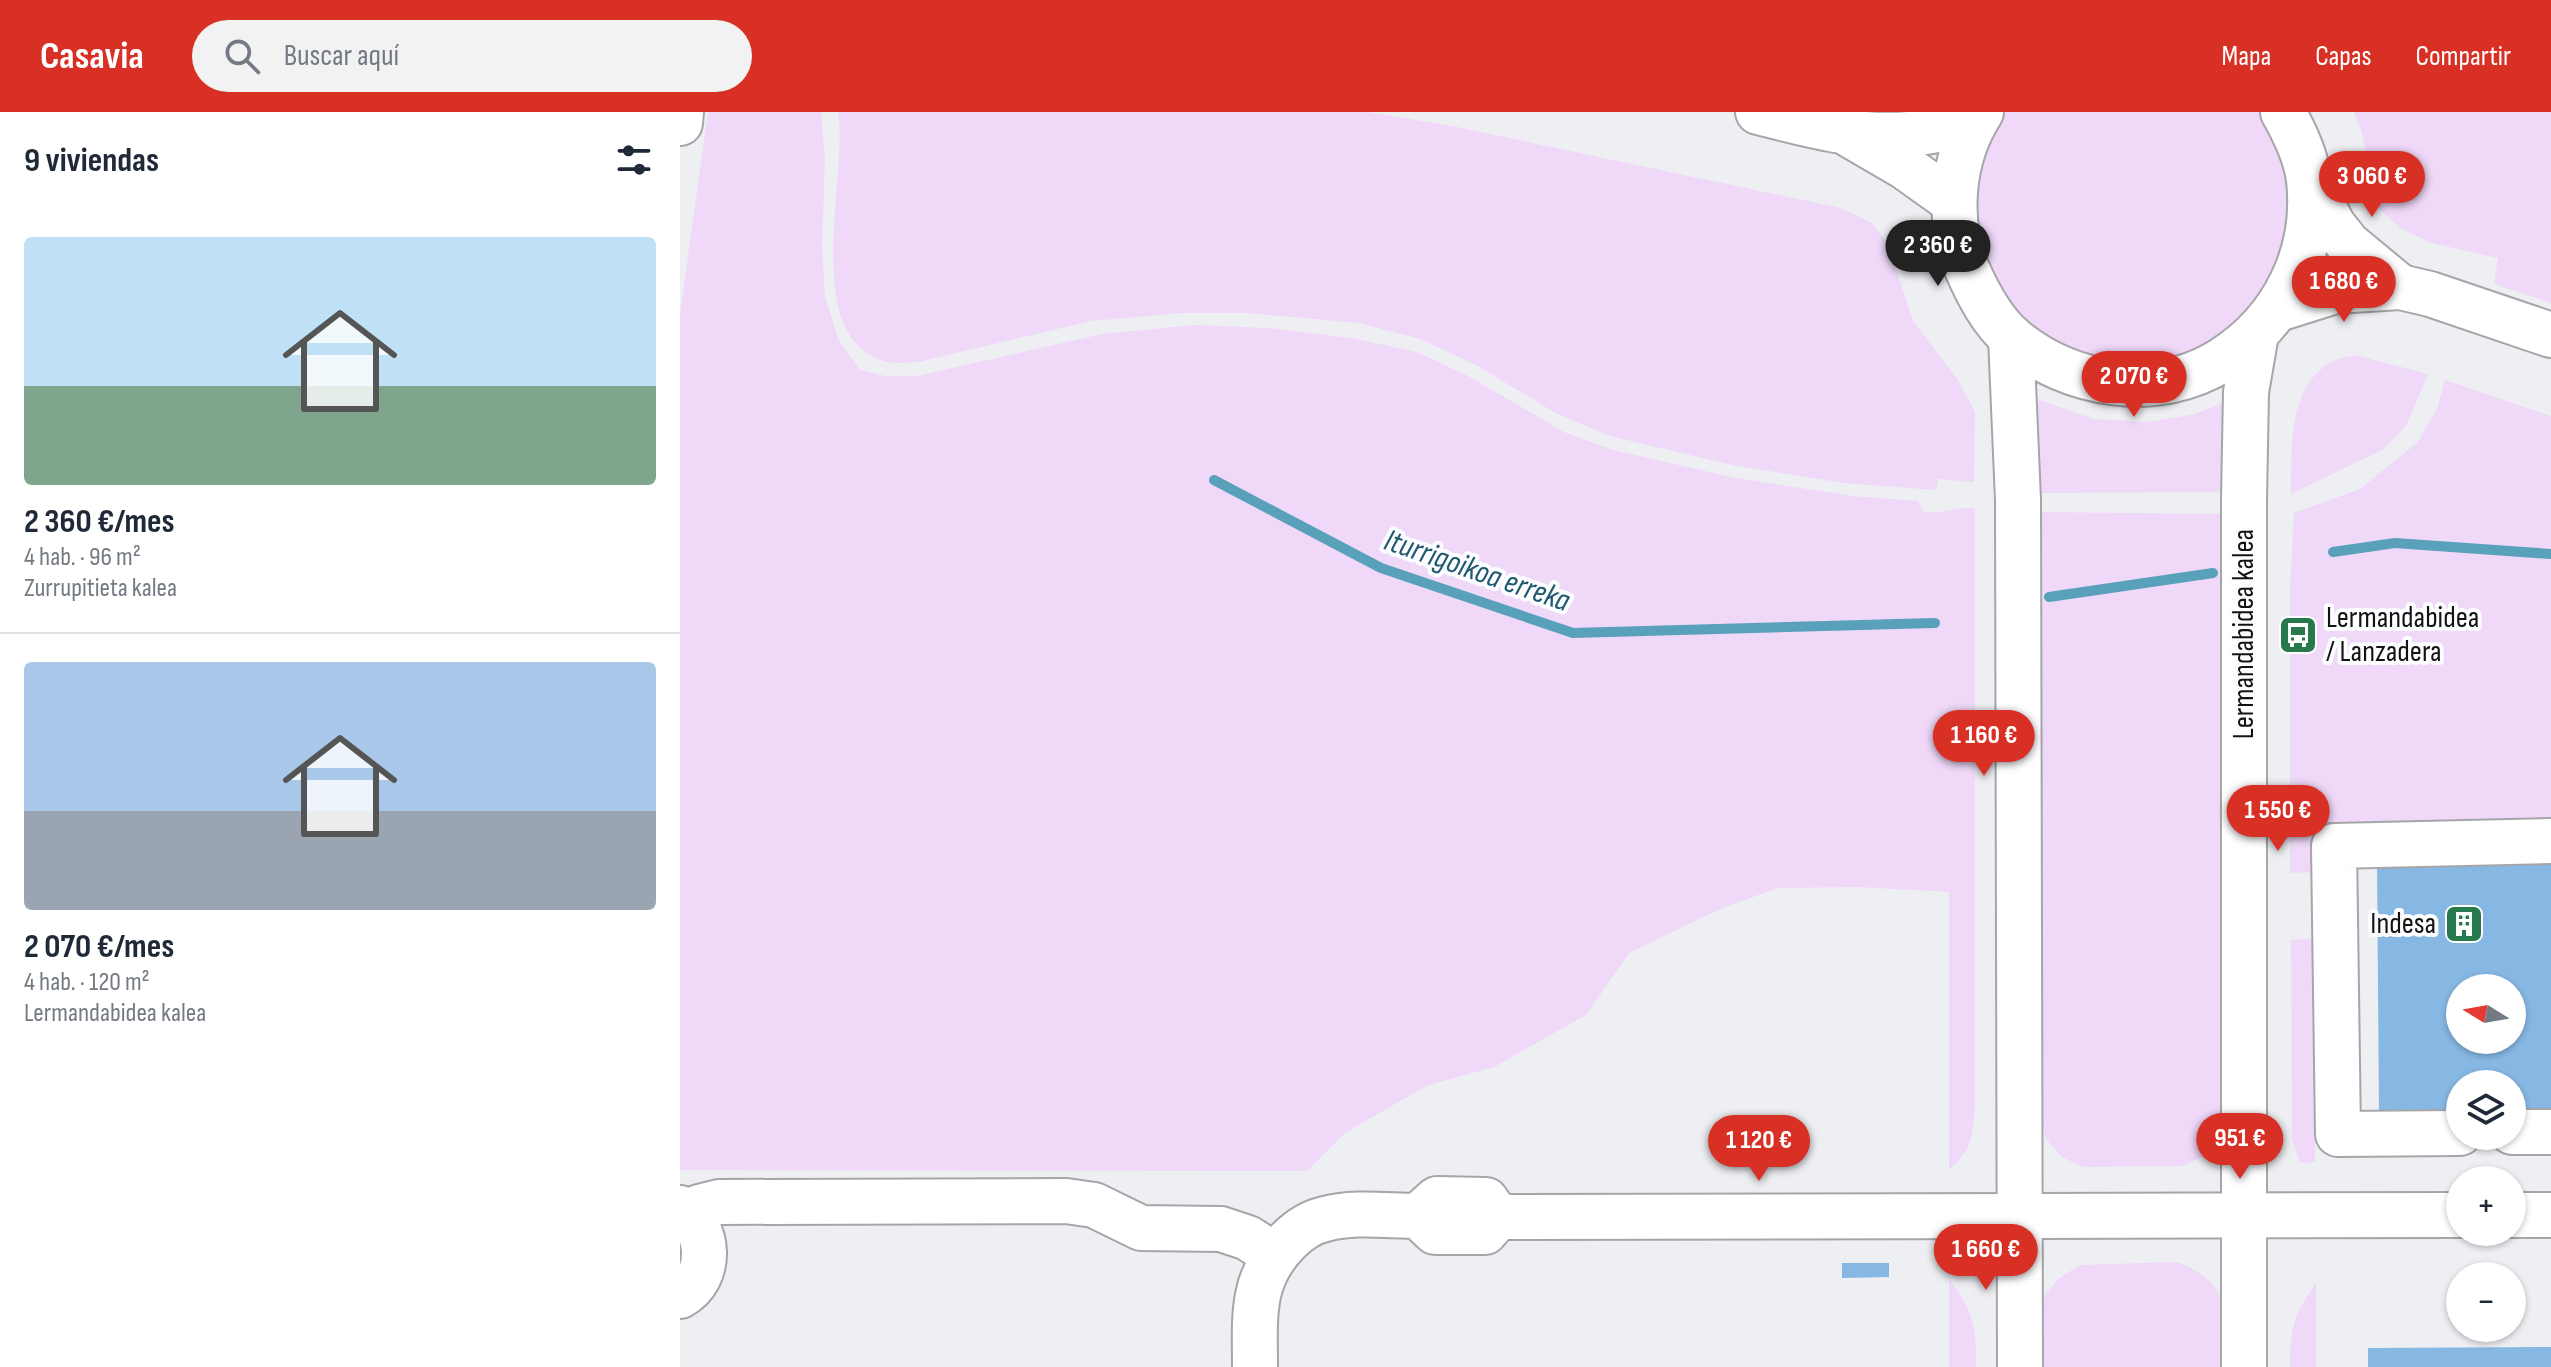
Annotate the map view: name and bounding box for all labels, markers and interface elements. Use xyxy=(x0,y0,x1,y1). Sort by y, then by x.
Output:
search box xyxy=(192,20,752,92)
text: Casavia xyxy=(40,34,144,79)
icon: search xyxy=(220,34,264,78)
text: Buscar aquí xyxy=(284,38,399,74)
text: Mapa xyxy=(2222,40,2271,73)
text: Capas xyxy=(2315,40,2372,73)
text: Compartir xyxy=(2416,40,2511,73)
icon: filters xyxy=(612,138,656,182)
text: 9 viviendas xyxy=(24,140,159,181)
pin: 3 060 € xyxy=(2298,151,2446,219)
text: 3 060 € xyxy=(2337,161,2407,192)
pin: 2 360 € xyxy=(1864,220,2012,288)
text: 2 360 € xyxy=(1903,230,1973,261)
pin: 1 680 € xyxy=(2270,256,2418,324)
text: 1 680 € xyxy=(2310,266,2378,297)
icon: home xyxy=(268,289,412,433)
pin: 2 070 € xyxy=(2060,351,2208,419)
text: 2 070 € xyxy=(2100,361,2168,392)
text: 2 360 €/mes xyxy=(24,501,175,542)
water label: Iturrigoikoa erreka xyxy=(1379,521,1575,621)
street label: Lermandabidea kalea xyxy=(2226,529,2262,739)
text: 4 hab. · 96 m² xyxy=(24,542,141,573)
text: Zurrupitieta kalea xyxy=(24,573,177,604)
place label: Lermandabidea / Lanzadera xyxy=(2326,600,2479,670)
bus stop icon: Lermandabidea / Lanzadera xyxy=(2277,614,2319,656)
pin: 1 160 € xyxy=(1910,710,2058,778)
icon: home xyxy=(268,714,412,858)
text: 1 160 € xyxy=(1951,720,2017,751)
pin: 1 550 € xyxy=(2204,785,2352,853)
text: 1 550 € xyxy=(2245,795,2311,826)
building icon: Indesa xyxy=(2443,903,2485,945)
place label: Indesa xyxy=(2370,906,2436,942)
text: 2 070 €/mes xyxy=(24,926,174,967)
text: 4 hab. · 120 m² xyxy=(24,967,150,998)
north arrow xyxy=(2446,974,2526,1054)
map controls xyxy=(2446,974,2526,1342)
text: Lermandabidea kalea xyxy=(24,998,206,1029)
button: layers xyxy=(2446,1070,2526,1150)
pin: 951 € xyxy=(2184,1113,2296,1181)
pin: 1 120 € xyxy=(1685,1115,1833,1183)
text: 951 € xyxy=(2214,1123,2266,1154)
text: 1 120 € xyxy=(1726,1125,1792,1156)
button: + xyxy=(2446,1166,2526,1246)
pin: 1 660 € xyxy=(1912,1224,2060,1292)
text: 1 660 € xyxy=(1952,1234,2020,1265)
button: − xyxy=(2446,1262,2526,1342)

